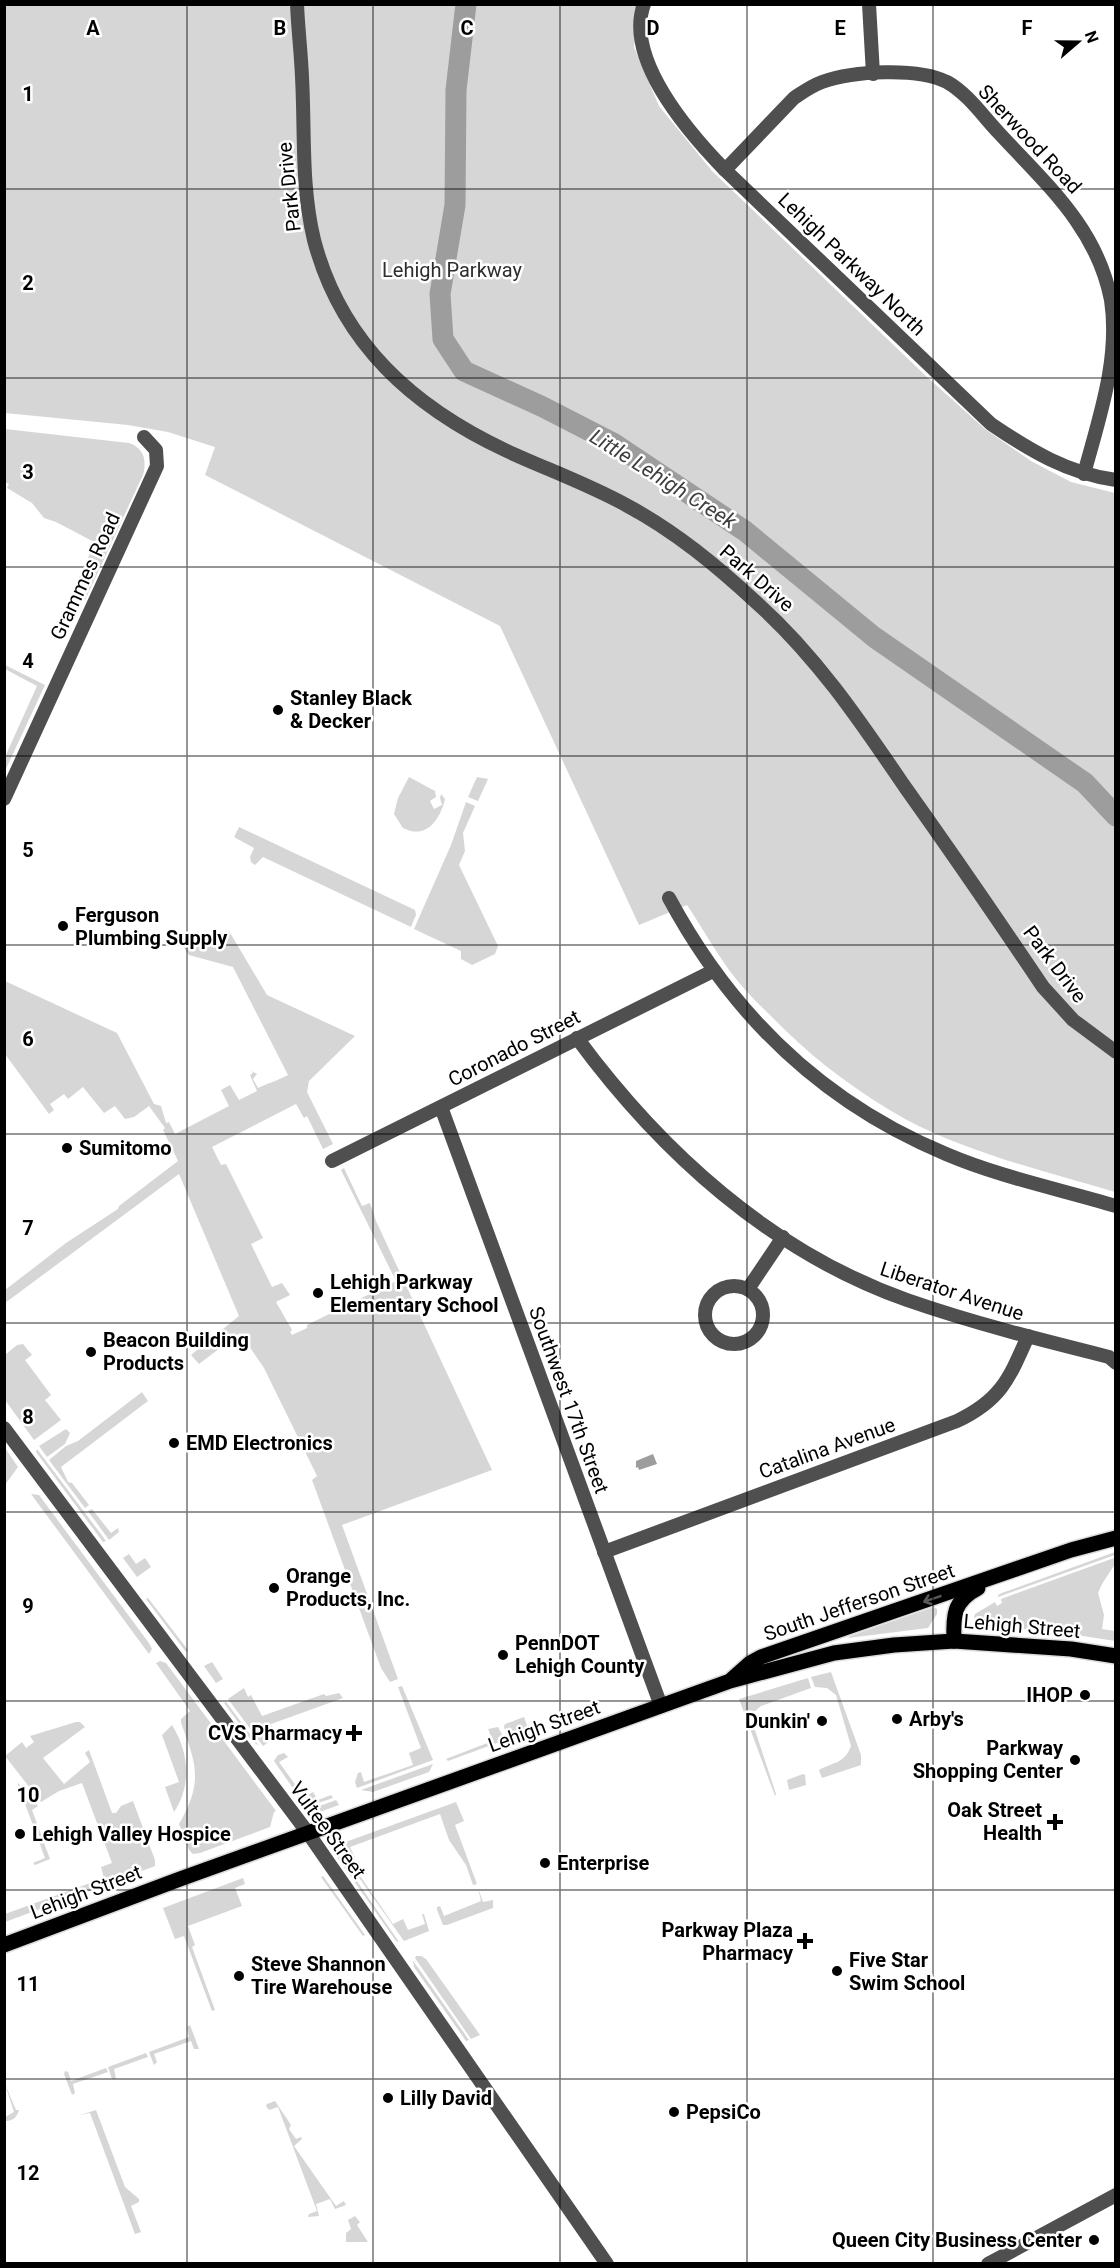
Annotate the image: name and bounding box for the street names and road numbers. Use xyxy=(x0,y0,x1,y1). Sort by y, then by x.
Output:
street label: Sherwood Road xyxy=(973,79,1087,199)
street label: Park Drive xyxy=(272,141,306,233)
street label: Lehigh Parkway North xyxy=(773,187,931,341)
street label: Grammes Road xyxy=(45,509,125,643)
street label: Park Drive xyxy=(715,539,799,617)
street label: Park Drive xyxy=(1018,921,1092,1007)
street label: Coronado Street xyxy=(444,1004,584,1092)
street label: Liberator Avenue xyxy=(877,1256,1027,1326)
street label: Southwest 17th Street xyxy=(524,1303,614,1497)
street label: Catalina Avenue xyxy=(756,1412,898,1484)
street label: South Jefferson Street xyxy=(761,1558,957,1646)
street label: Lehigh Street xyxy=(963,1609,1081,1643)
street label: Lehigh Street xyxy=(485,1695,603,1757)
street label: Vultee Street xyxy=(285,1777,371,1883)
street label: Lehigh Street xyxy=(27,1860,145,1924)

